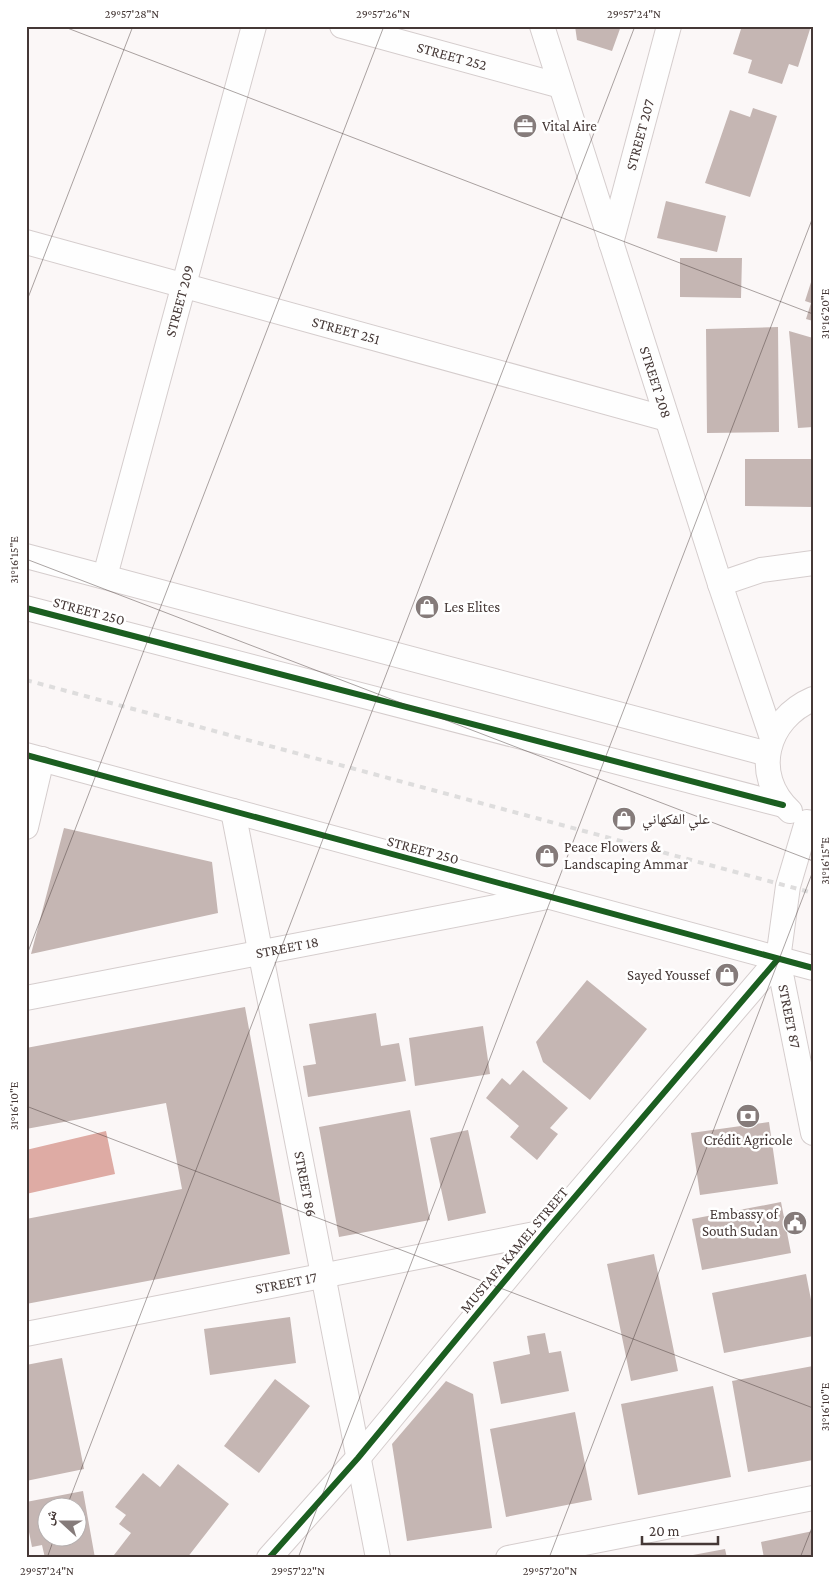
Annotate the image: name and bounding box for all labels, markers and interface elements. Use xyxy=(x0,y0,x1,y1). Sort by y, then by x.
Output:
text: 29°57'28"N xyxy=(105,7,159,21)
text: 29°57'26"N xyxy=(356,7,410,21)
text: 29°57'24"N xyxy=(607,7,661,21)
street label: STREET 252 xyxy=(415,39,489,73)
street label: STREET 207 xyxy=(623,97,657,172)
office icon: Vital Aire xyxy=(512,113,538,139)
place label: Vital Aire xyxy=(542,118,597,134)
street label: STREET 209 xyxy=(162,263,197,339)
text: 31°16'20"E xyxy=(818,288,832,339)
street label: STREET 251 xyxy=(310,313,382,347)
street label: STREET 208 xyxy=(637,344,675,420)
text: 31°16'15"E xyxy=(7,536,21,584)
street label: STREET 250 xyxy=(51,594,127,628)
shop icon: Les Elites xyxy=(414,594,440,620)
place label: Les Elites xyxy=(444,599,500,615)
shop icon: علي الفكهاني xyxy=(611,806,637,832)
place label: علي الفكهاني xyxy=(642,811,710,831)
street label: STREET 250 xyxy=(385,833,461,867)
text: 31°16'15"E xyxy=(818,837,832,885)
place label: Peace Flowers & Landscaping Ammar xyxy=(564,839,689,873)
shop icon: Peace Flowers & Landscaping Ammar xyxy=(534,843,560,869)
street label: STREET 18 xyxy=(254,933,320,961)
shop icon: Sayed Youssef xyxy=(714,962,740,988)
place label: Sayed Youssef xyxy=(627,967,712,984)
street label: STREET 87 xyxy=(775,983,804,1050)
text: 31°16'10"E xyxy=(7,1081,21,1130)
bank icon: Crédit Agricole xyxy=(735,1103,761,1129)
place label: Crédit Agricole xyxy=(703,1132,793,1149)
street label: STREET 86 xyxy=(291,1150,320,1218)
street label: MUSTAFA KAMEL STREET xyxy=(457,1184,571,1316)
place label: Embassy of South Sudan xyxy=(702,1206,780,1239)
public building icon: Embassy of South Sudan xyxy=(782,1210,808,1236)
street label: STREET 17 xyxy=(254,1269,318,1297)
text: 31°16'10"E xyxy=(818,1382,832,1431)
north arrow xyxy=(38,1496,88,1546)
text: ش xyxy=(40,1507,61,1528)
scale bar xyxy=(642,1514,718,1546)
text: 20 m xyxy=(649,1523,680,1539)
text: 29°57'24"N xyxy=(20,1564,74,1578)
text: 29°57'22"N xyxy=(271,1564,325,1578)
text: 29°57'20"N xyxy=(523,1564,577,1578)

